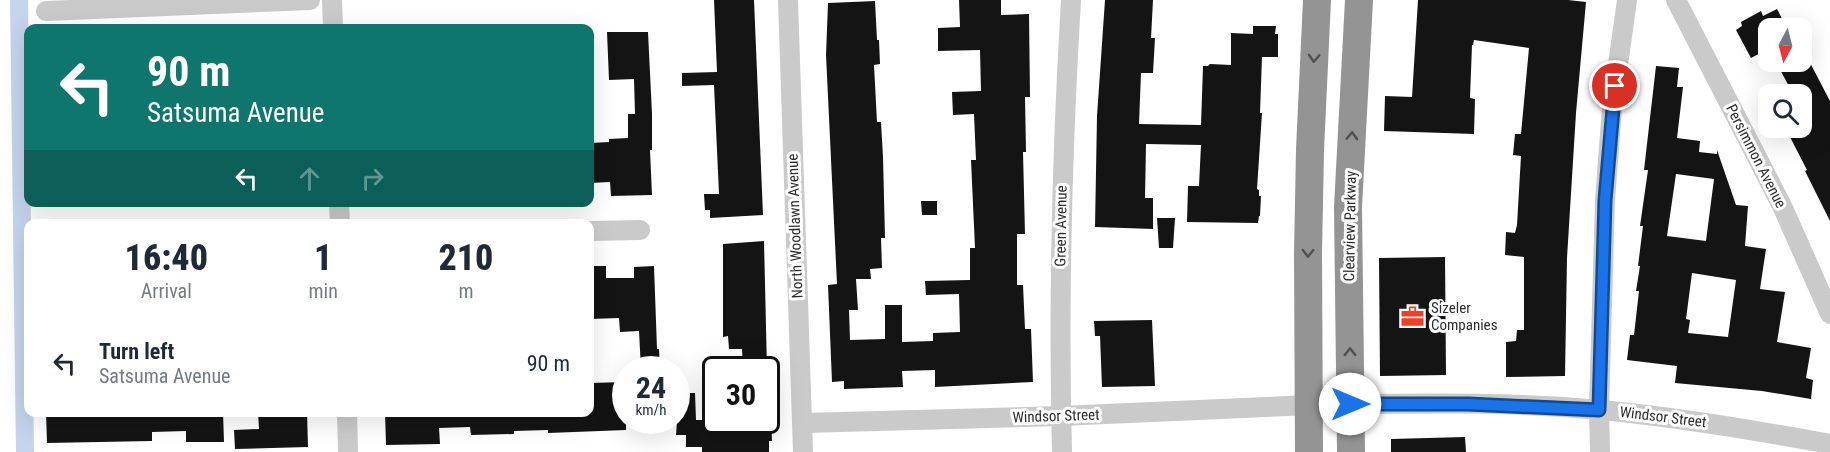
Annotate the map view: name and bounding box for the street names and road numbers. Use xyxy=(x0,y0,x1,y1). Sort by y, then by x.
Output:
street label: Persimmon Avenue xyxy=(1722,101,1790,211)
street label: North Woodlawn Avenue xyxy=(783,153,807,299)
street label: Clearview Parkway xyxy=(1340,170,1360,282)
street label: Green Avenue xyxy=(1051,185,1071,267)
street label: Windsor Street xyxy=(1619,403,1707,431)
street label: Windsor Street xyxy=(1012,405,1100,427)

